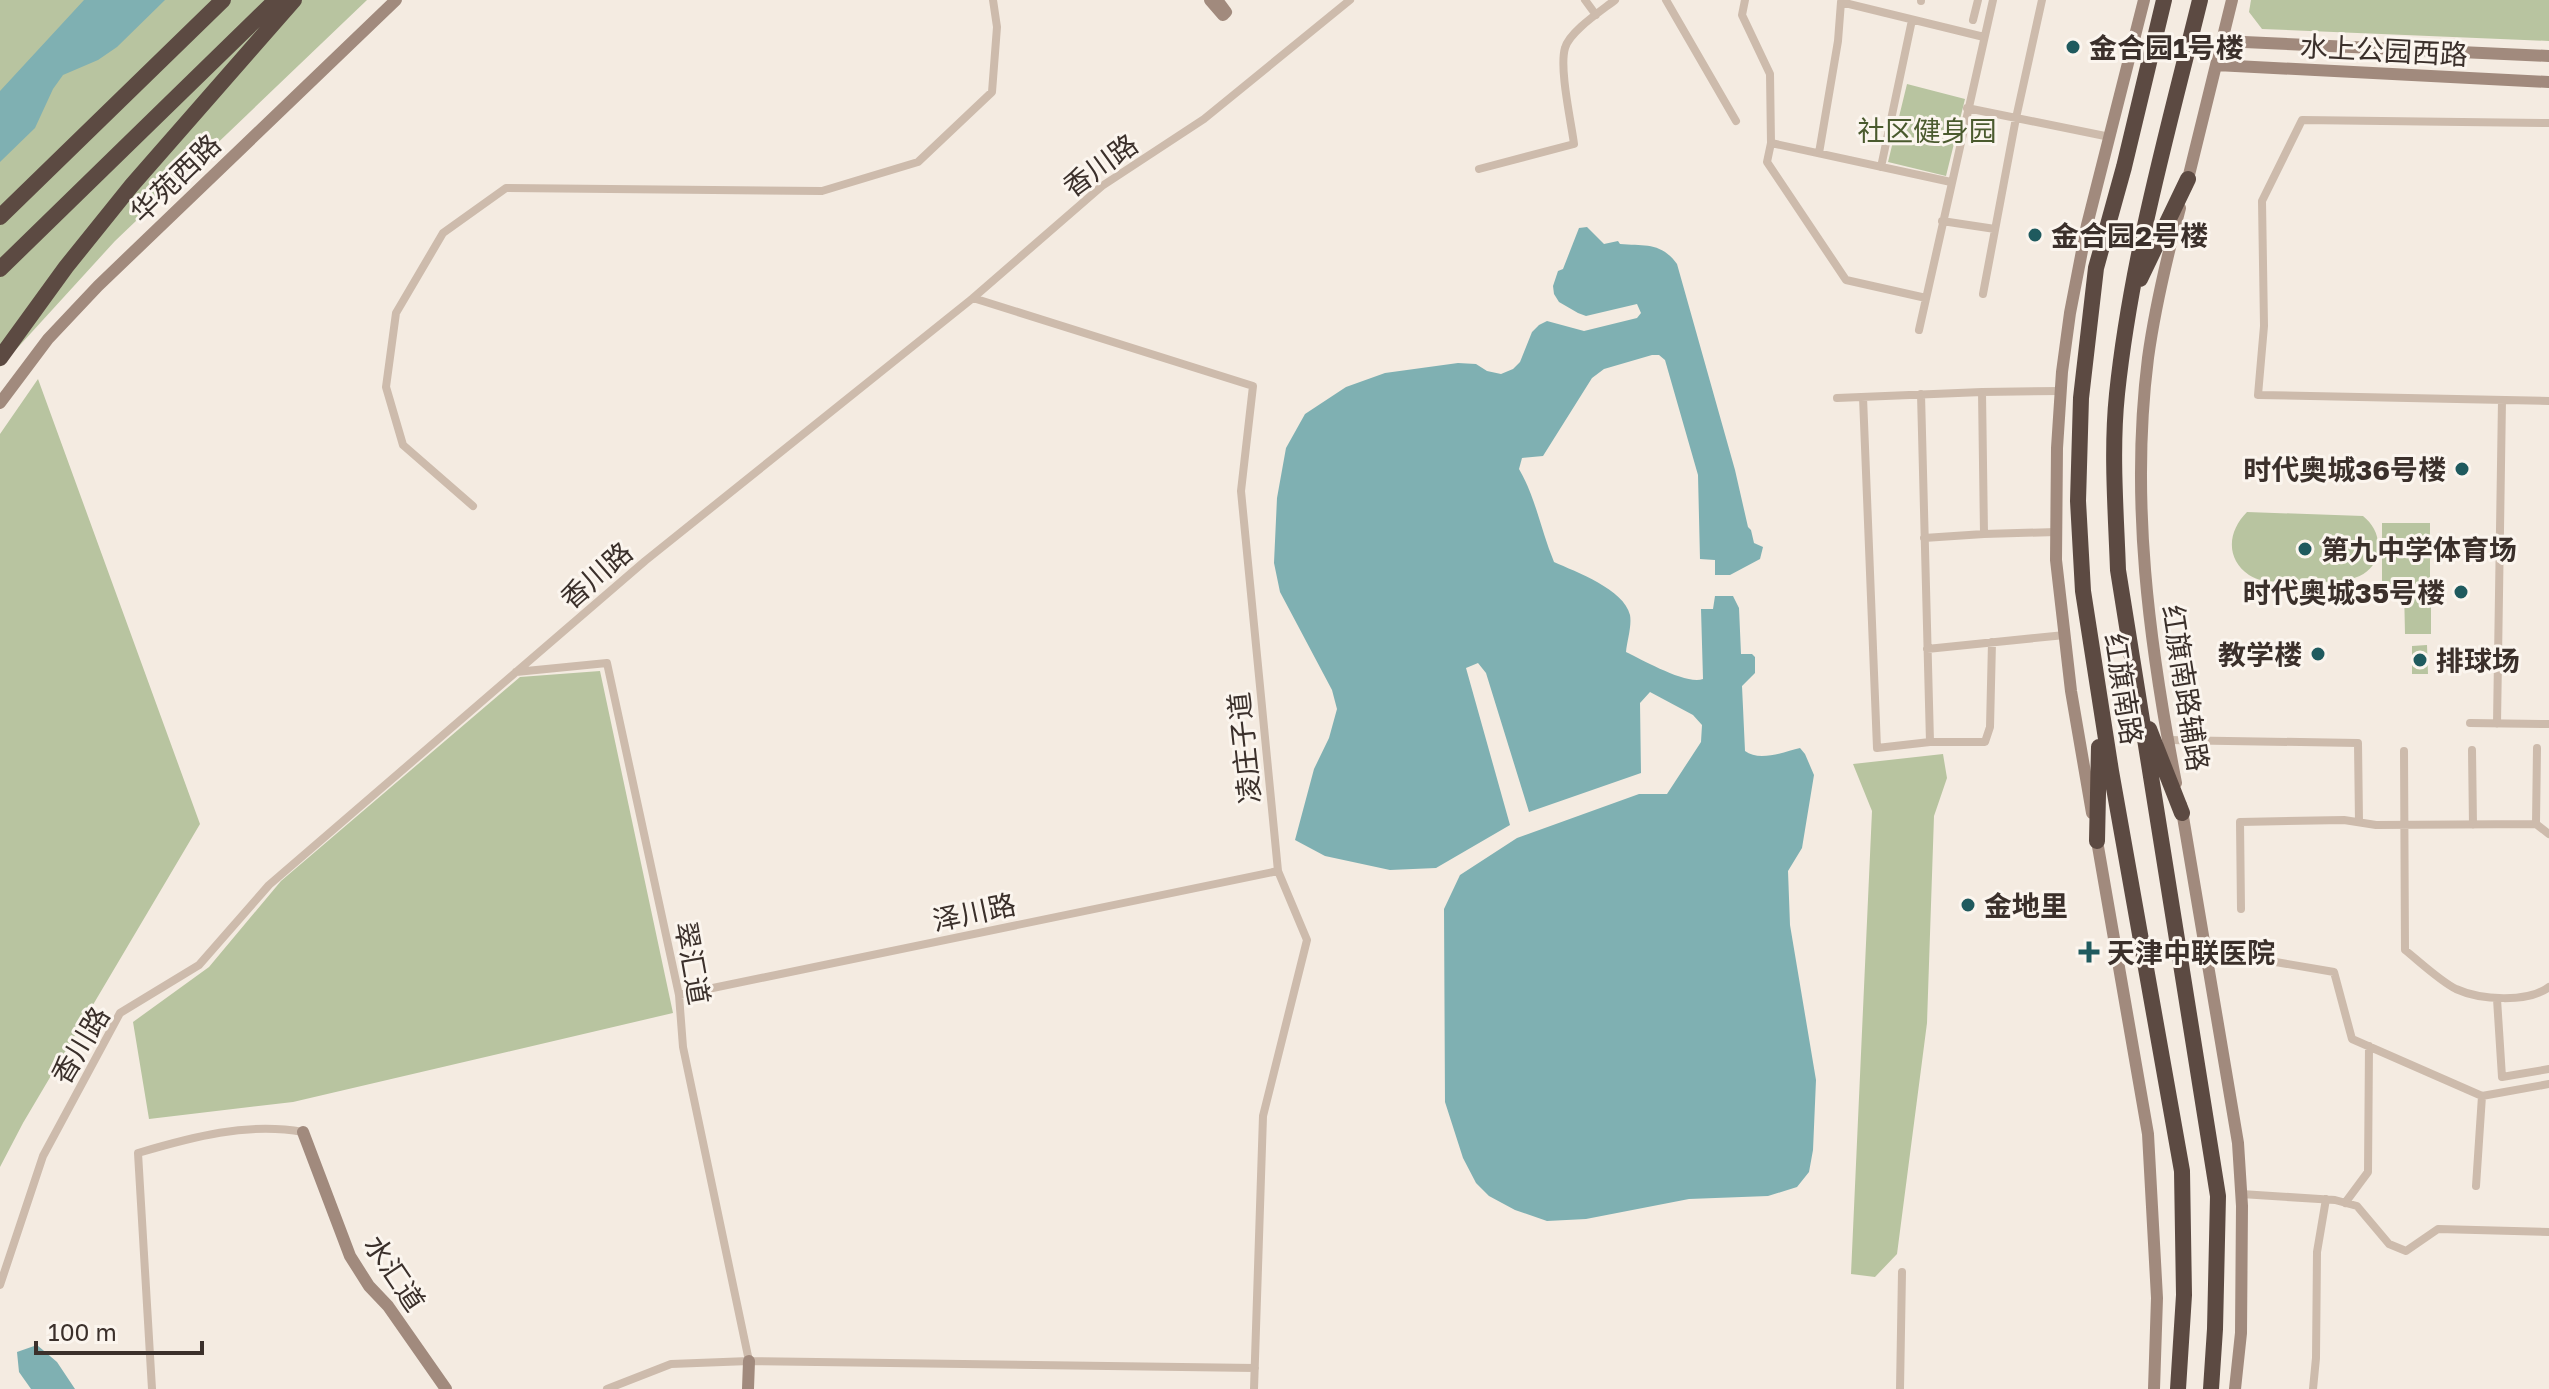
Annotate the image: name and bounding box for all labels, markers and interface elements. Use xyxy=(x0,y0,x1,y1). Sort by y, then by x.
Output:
street label: 水上公园西路 xyxy=(2299,29,2469,71)
place label: 金合园1号楼 xyxy=(2089,31,2243,64)
marker: 金合园1号楼 xyxy=(2064,38,2082,56)
park label: 社区健身园 xyxy=(1857,114,1997,147)
street label: 华苑西路 xyxy=(123,127,227,229)
street label: 香川路 xyxy=(1056,127,1144,203)
place label: 金合园2号楼 xyxy=(2051,219,2208,252)
marker: 金合园2号楼 xyxy=(2026,226,2044,244)
place label: 时代奥城36号楼 xyxy=(2243,453,2446,486)
marker: 时代奥城36号楼 xyxy=(2453,460,2471,478)
place label: 第九中学体育场 xyxy=(2321,533,2517,566)
street label: 香川路 xyxy=(553,535,639,615)
marker: 第九中学体育场 xyxy=(2296,540,2314,558)
place label: 时代奥城35号楼 xyxy=(2243,576,2445,609)
marker: 时代奥城35号楼 xyxy=(2452,583,2470,601)
street label: 红旗南路辅路 xyxy=(2157,602,2215,774)
street label: 红旗南路 xyxy=(2099,631,2149,747)
place label: 教学楼 xyxy=(2218,638,2302,671)
place label: 排球场 xyxy=(2436,644,2520,677)
marker: 教学楼 xyxy=(2309,645,2327,663)
marker: 排球场 xyxy=(2411,651,2429,669)
street label: 凌庄子道 xyxy=(1222,691,1266,805)
street label: 泽川路 xyxy=(929,887,1019,937)
place label: 金地里 xyxy=(1984,889,2068,922)
marker: 金地里 xyxy=(1959,896,1977,914)
street label: 翠汇道 xyxy=(669,919,717,1007)
place label: 天津中联医院 xyxy=(2107,936,2275,969)
marker: 天津中联医院 xyxy=(2078,941,2100,963)
street label: 香川路 xyxy=(44,1000,116,1090)
street label: 水汇道 xyxy=(358,1229,432,1317)
scale bar xyxy=(36,1305,202,1355)
text: 100 m xyxy=(48,1317,117,1346)

